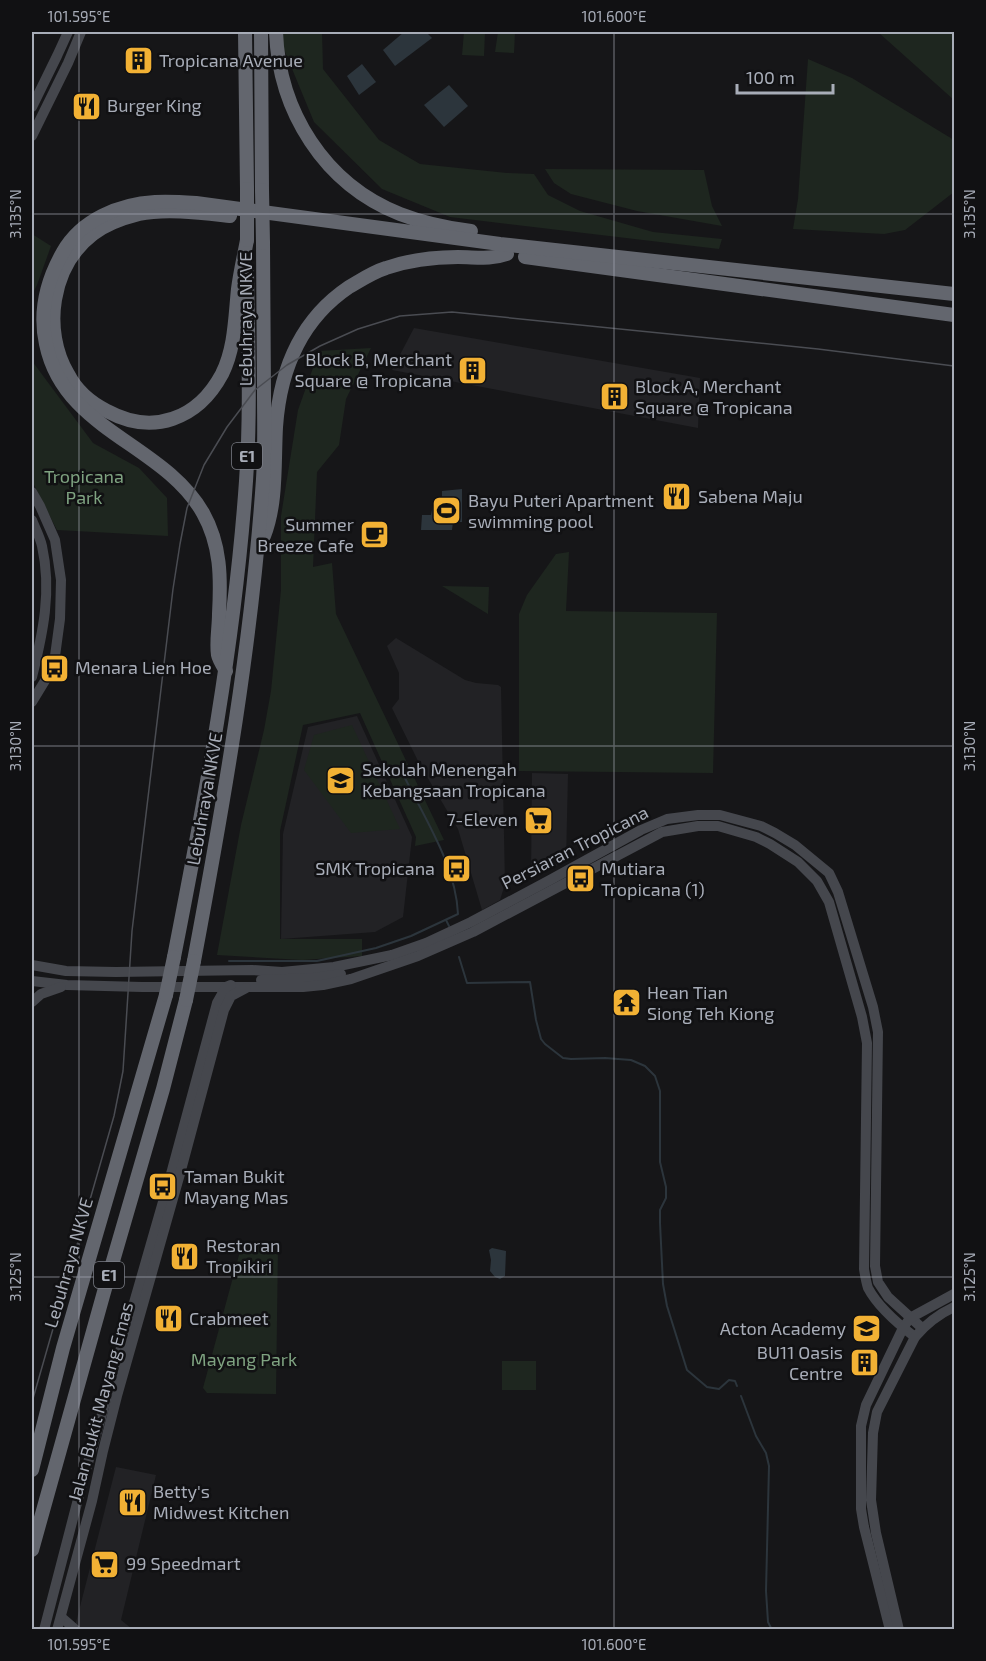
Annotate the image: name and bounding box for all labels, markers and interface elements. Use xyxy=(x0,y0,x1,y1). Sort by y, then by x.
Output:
text: 101.595°E xyxy=(48,7,110,25)
text: 101.600°E xyxy=(582,7,646,25)
building icon: Tropicana Avenue xyxy=(122,45,154,77)
place label: Tropicana Avenue xyxy=(159,49,303,71)
scale bar xyxy=(737,57,833,95)
text: 100 m xyxy=(746,66,795,88)
restaurant icon: Burger King xyxy=(70,90,102,122)
place label: Burger King xyxy=(107,94,202,116)
text: 3.135°N xyxy=(6,189,24,239)
text: 3.135°N xyxy=(960,189,978,239)
street label: Lebuhraya NKVE xyxy=(234,252,256,386)
place label: Block B, Merchant Square @ Tropicana xyxy=(294,348,452,391)
building icon: Block B, Merchant Square @ Tropicana xyxy=(457,354,489,386)
place label: Block A, Merchant Square @ Tropicana xyxy=(635,375,793,418)
building icon: Block A, Merchant Square @ Tropicana xyxy=(598,381,630,413)
road number: E1 xyxy=(232,443,262,469)
park label: Tropicana Park xyxy=(44,465,124,508)
restaurant icon: Sabena Maju xyxy=(661,481,693,513)
place label: Sabena Maju xyxy=(698,485,803,507)
place label: Bayu Puteri Apartment swimming pool xyxy=(468,489,654,532)
sports icon: Bayu Puteri Apartment swimming pool xyxy=(431,495,463,527)
place label: Summer Breeze Cafe xyxy=(257,513,354,556)
cafe icon: Summer Breeze Cafe xyxy=(359,519,391,551)
bus stop icon: Menara Lien Hoe xyxy=(38,652,70,684)
place label: Menara Lien Hoe xyxy=(75,656,212,678)
text: 3.130°N xyxy=(6,721,24,771)
text: 3.130°N xyxy=(960,721,978,771)
street label: Lebuhraya NKVE xyxy=(181,731,227,867)
place label: Sekolah Menengah Kebangsaan Tropicana xyxy=(362,758,546,801)
school or university icon: Sekolah Menengah Kebangsaan Tropicana xyxy=(325,764,357,796)
street label: Persiaran Tropicana xyxy=(497,801,652,894)
supermarket icon: 7-Eleven xyxy=(523,804,555,836)
place label: 7-Eleven xyxy=(446,808,518,830)
bus stop icon: SMK Tropicana xyxy=(440,853,472,885)
place label: SMK Tropicana xyxy=(315,857,435,879)
place label: Mutiara Tropicana (1) xyxy=(601,857,705,900)
bus stop icon: Mutiara Tropicana (1) xyxy=(564,863,596,895)
place label: Hean Tian Siong Teh Kiong xyxy=(647,981,774,1024)
temple icon: Hean Tian Siong Teh Kiong xyxy=(610,987,642,1019)
place label: Taman Bukit Mayang Mas xyxy=(184,1165,288,1208)
bus stop icon: Taman Bukit Mayang Mas xyxy=(147,1171,179,1203)
street label: Lebuhraya NKVE xyxy=(39,1195,97,1330)
place label: Restoran Tropikiri xyxy=(206,1234,280,1277)
restaurant icon: Restoran Tropikiri xyxy=(169,1240,201,1272)
text: 3.125°N xyxy=(6,1252,24,1302)
text: 3.125°N xyxy=(960,1252,978,1302)
road number: E1 xyxy=(94,1262,124,1288)
street label: Jalan Bukit Mayang Emas xyxy=(63,1299,137,1504)
restaurant icon: Crabmeet xyxy=(152,1303,184,1335)
place label: Crabmeet xyxy=(189,1307,269,1329)
school or university icon: Acton Academy xyxy=(851,1313,883,1345)
place label: Acton Academy xyxy=(720,1317,846,1339)
place label: BU11 Oasis Centre xyxy=(757,1341,843,1384)
building icon: BU11 Oasis Centre xyxy=(848,1347,880,1379)
park label: Mayang Park xyxy=(191,1348,297,1370)
place label: Betty's Midwest Kitchen xyxy=(153,1480,289,1523)
restaurant icon: Betty's Midwest Kitchen xyxy=(116,1486,148,1518)
supermarket icon: 99 Speedmart xyxy=(89,1548,121,1580)
place label: 99 Speedmart xyxy=(126,1552,241,1574)
text: 101.595°E xyxy=(48,1635,110,1653)
text: 101.600°E xyxy=(582,1635,646,1653)

